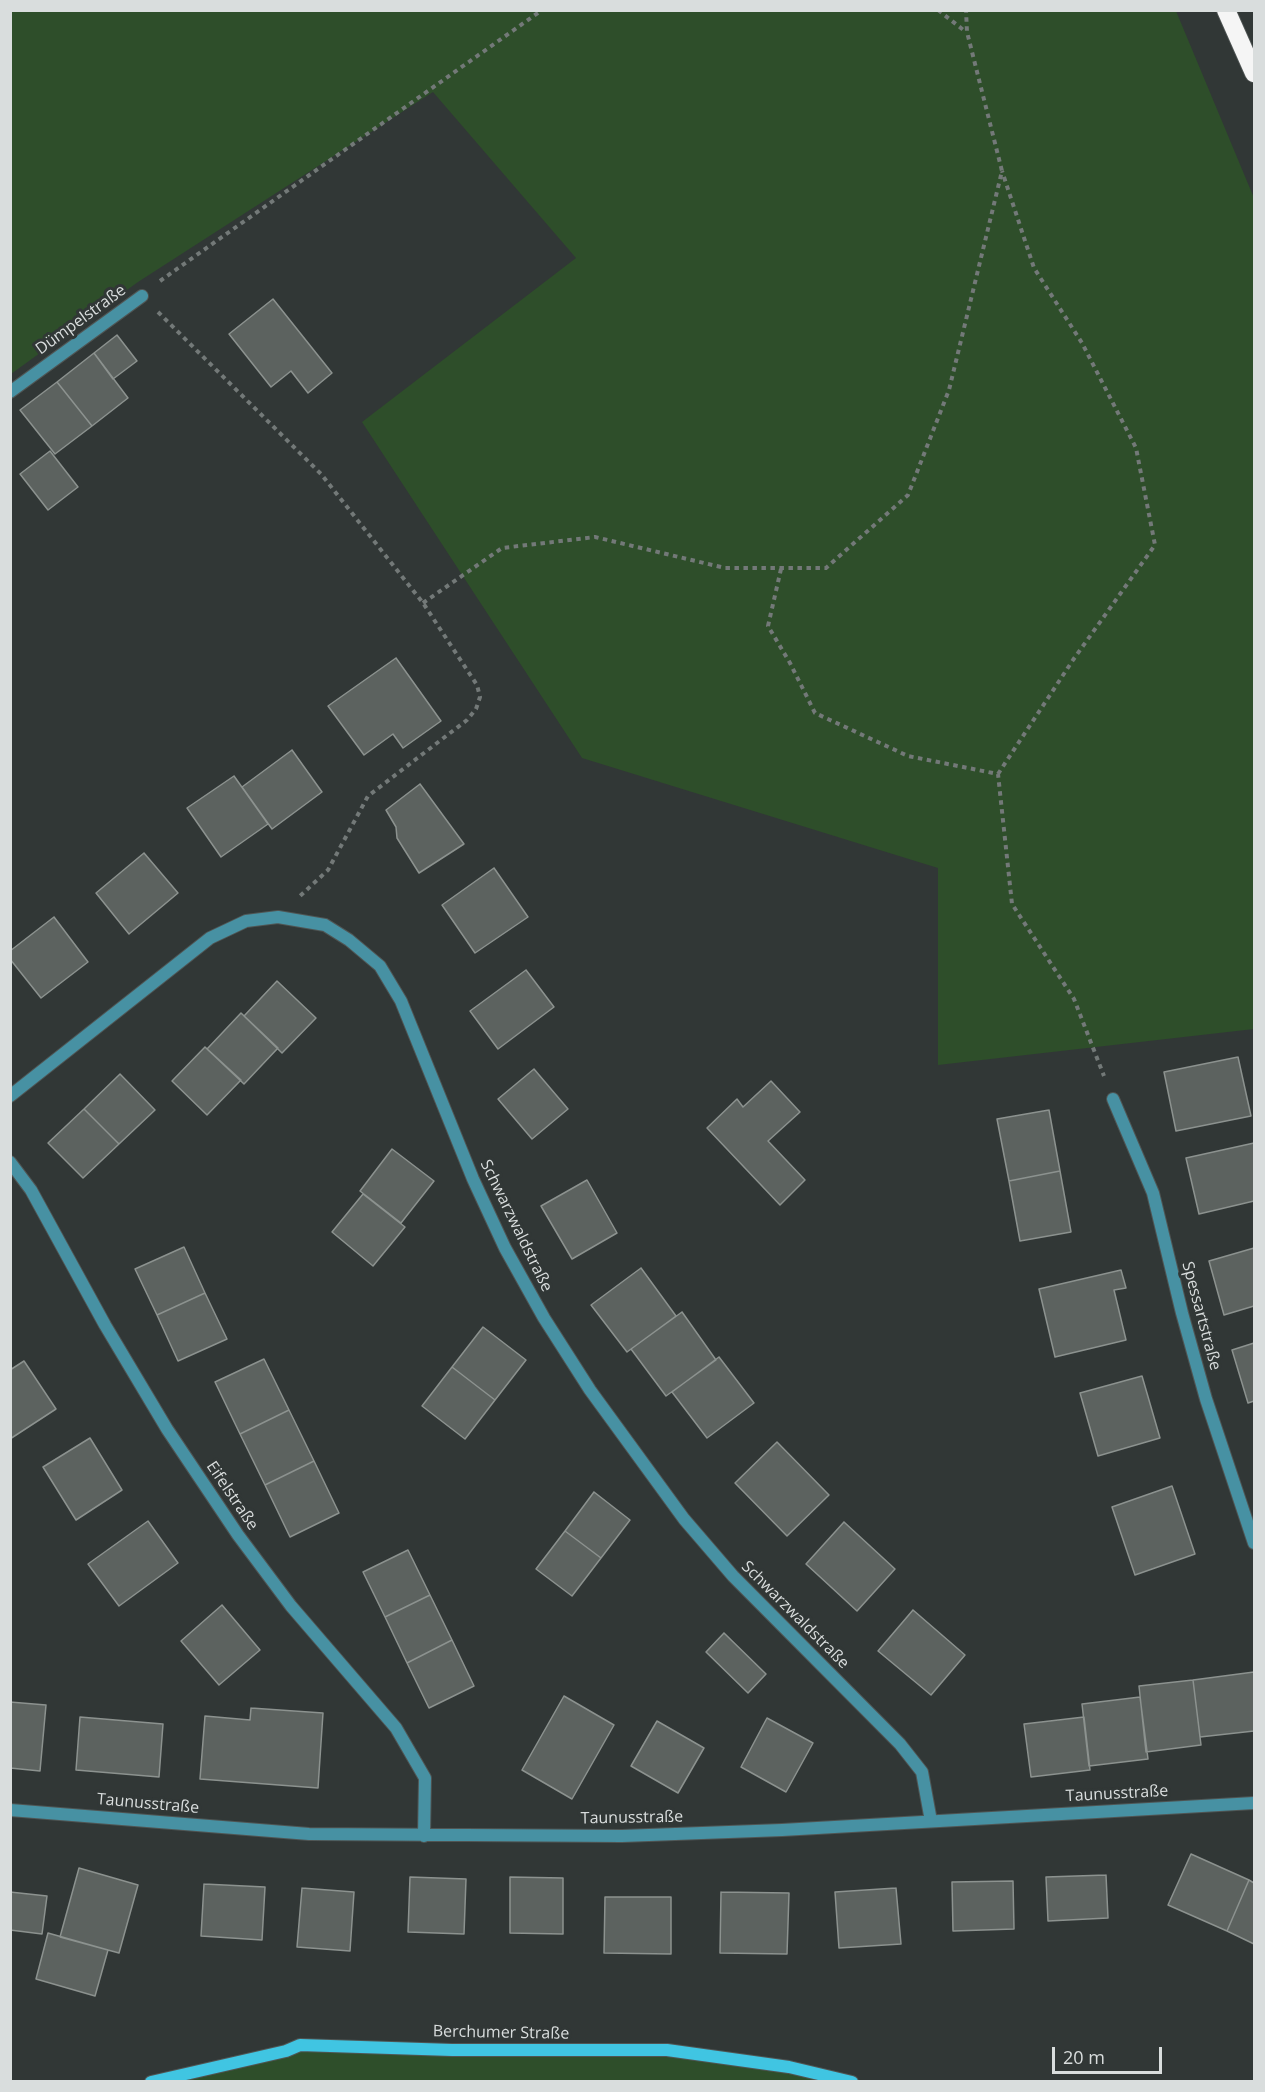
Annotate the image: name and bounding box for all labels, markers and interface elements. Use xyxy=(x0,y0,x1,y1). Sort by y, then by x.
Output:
street label: Dümpelstraße xyxy=(32,281,130,359)
street label: Schwarzwaldstraße xyxy=(476,1157,556,1295)
street label: Spessartstraße xyxy=(1177,1260,1225,1372)
street label: Eifelstraße xyxy=(202,1458,262,1534)
street label: Schwarzwaldstraße xyxy=(737,1557,853,1673)
street label: Taunusstraße xyxy=(1065,1782,1169,1806)
street label: Taunusstraße xyxy=(96,1790,200,1818)
street label: Taunusstraße xyxy=(581,1808,683,1828)
street label: Berchumer Straße xyxy=(433,2022,569,2044)
scale bar xyxy=(1055,2035,1164,2073)
text: 20 m xyxy=(1063,2045,1105,2069)

